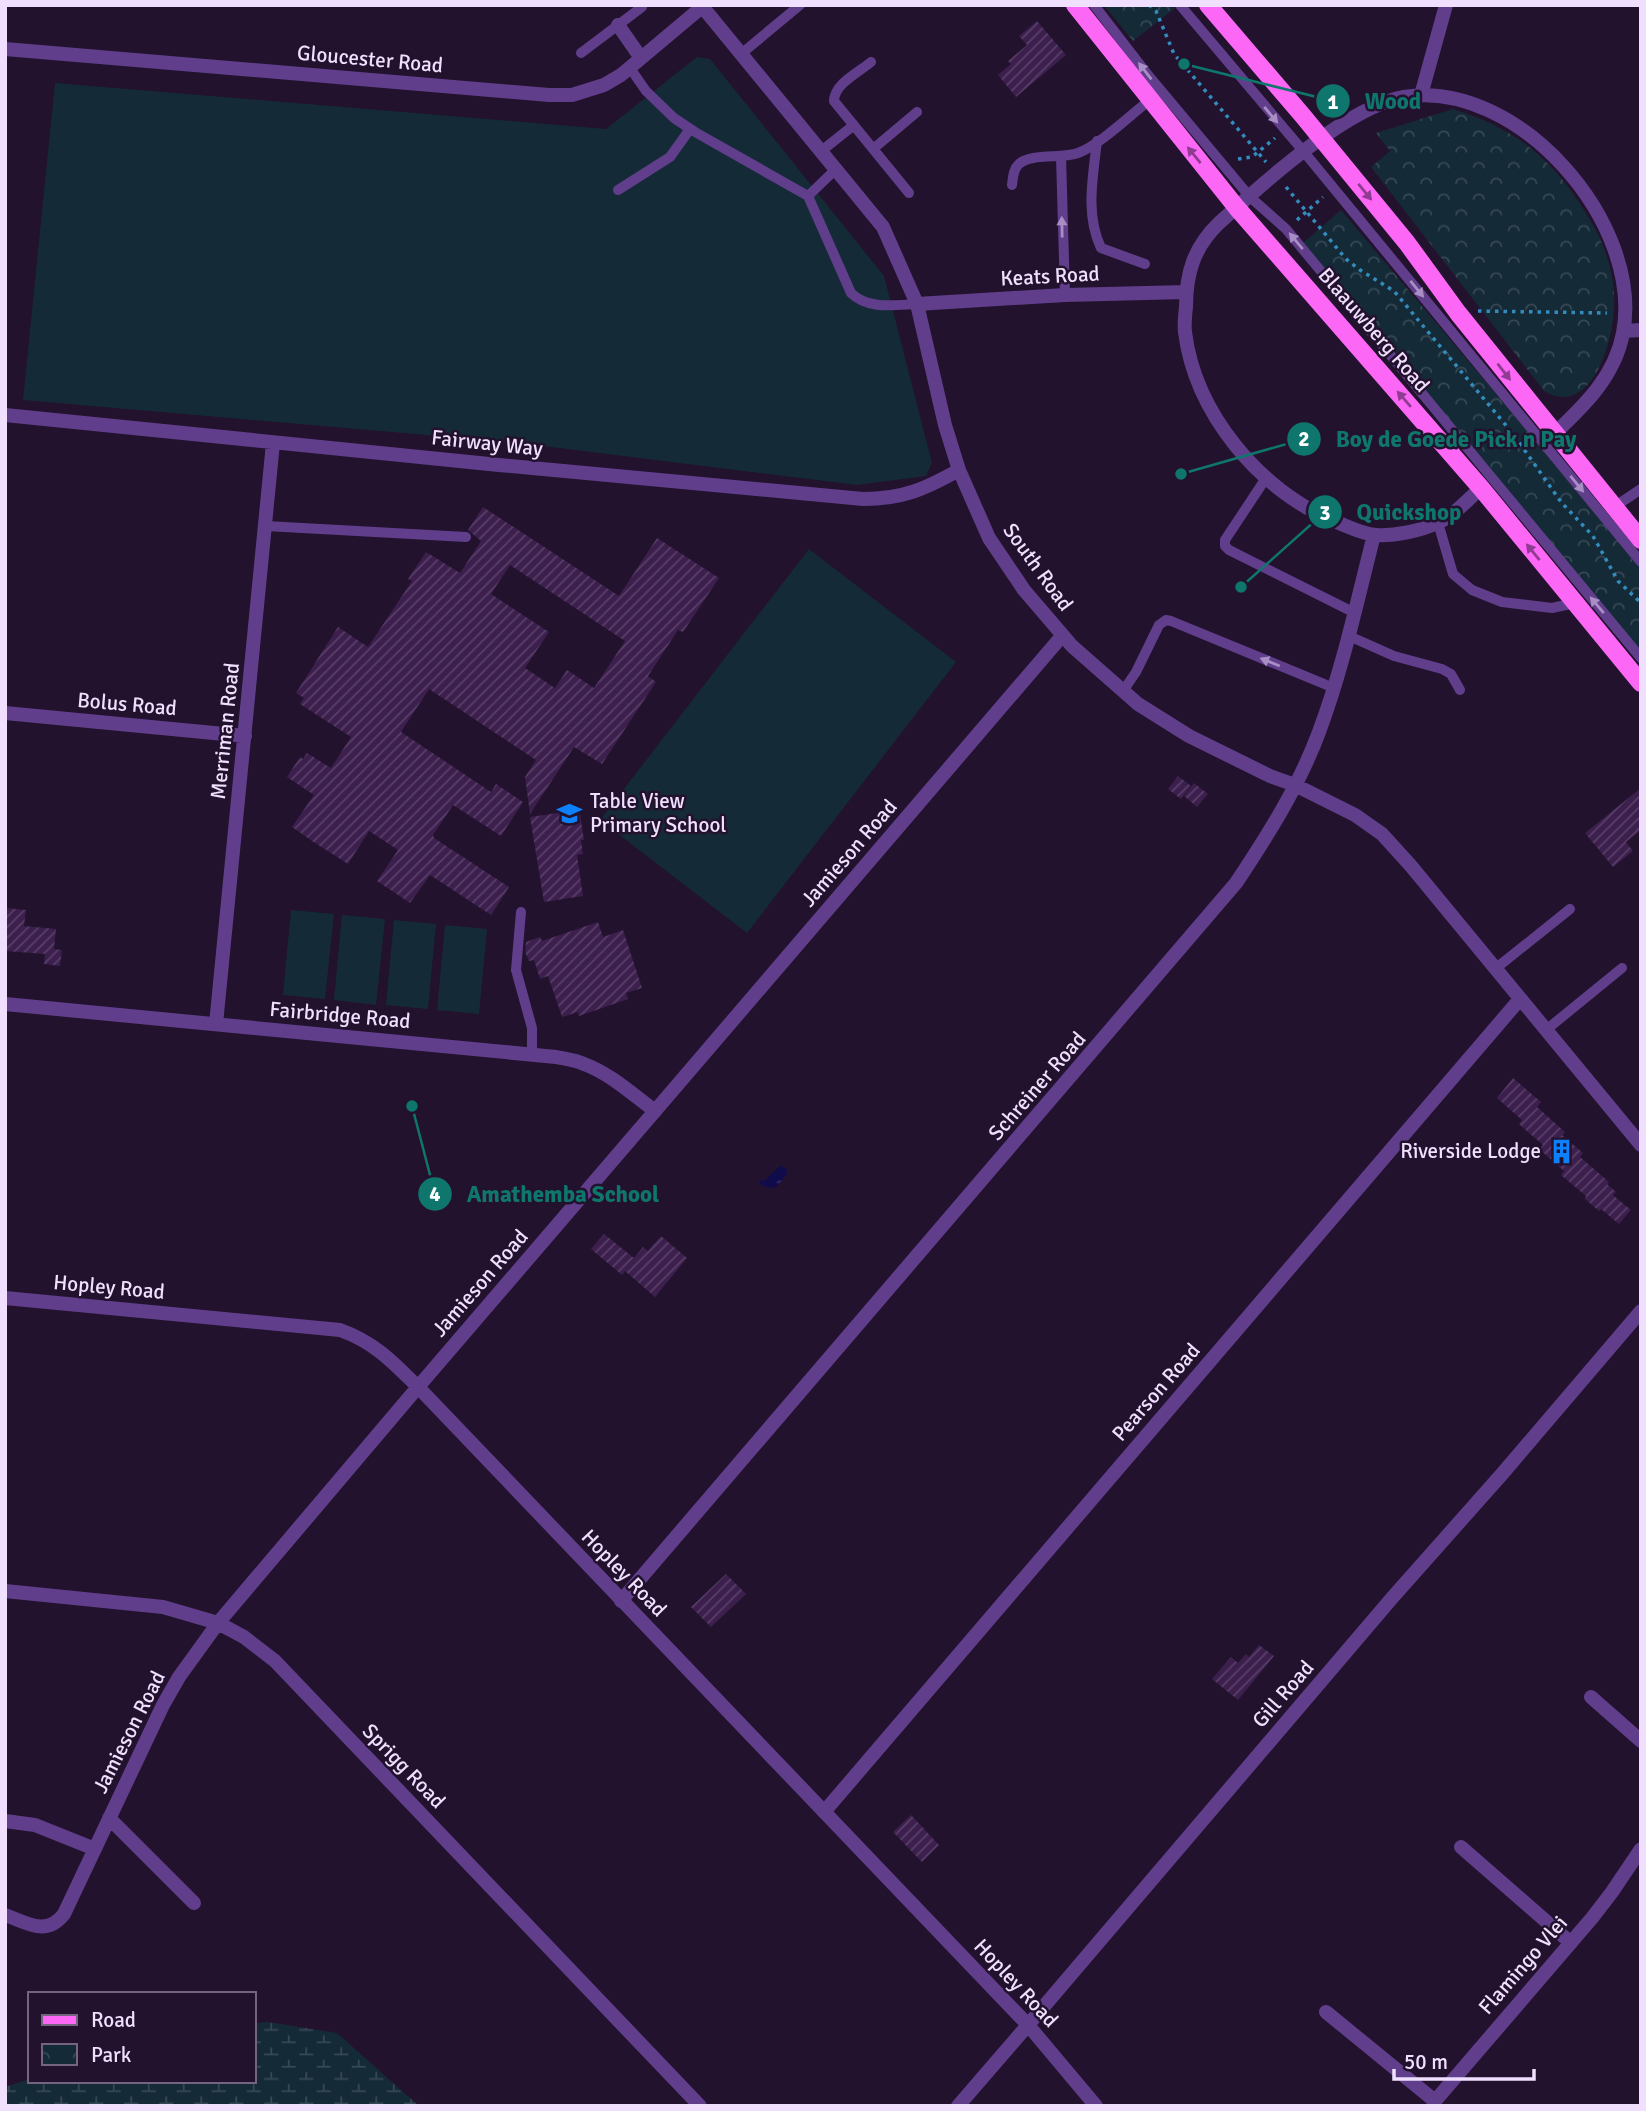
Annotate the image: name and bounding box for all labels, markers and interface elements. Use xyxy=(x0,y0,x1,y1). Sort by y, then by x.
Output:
street label: Gloucester Road xyxy=(296,40,444,78)
one-way arrow xyxy=(1138,63,1153,81)
callout: Wood xyxy=(1316,79,1435,123)
text: Wood xyxy=(1365,87,1421,116)
text: 1 xyxy=(1327,89,1339,115)
one-way arrow xyxy=(1263,106,1278,123)
one-way arrow xyxy=(1187,146,1202,164)
one-way arrow xyxy=(1357,183,1372,200)
one-way arrow xyxy=(1057,216,1068,238)
one-way arrow xyxy=(1289,233,1304,250)
street label: Keats Road xyxy=(1000,260,1100,292)
street label: Blaauwberg Road xyxy=(1313,262,1435,398)
one-way arrow xyxy=(1409,280,1424,298)
one-way arrow xyxy=(1497,362,1512,380)
one-way arrow xyxy=(1396,390,1412,408)
callout: Boy de Goede Pick n Pay xyxy=(1286,417,1590,461)
street label: Fairway Way xyxy=(430,424,544,462)
text: Boy de Goede Pick n Pay xyxy=(1336,425,1577,454)
text: 2 xyxy=(1298,426,1310,452)
one-way arrow xyxy=(1569,474,1584,492)
callout: Quickshop xyxy=(1308,490,1476,534)
text: Quickshop xyxy=(1357,498,1461,527)
text: 3 xyxy=(1319,500,1331,526)
street label: South Road xyxy=(997,518,1079,616)
one-way arrow xyxy=(1526,543,1541,561)
one-way arrow xyxy=(1589,596,1605,614)
one-way arrow xyxy=(1260,656,1281,667)
street label: Merriman Road xyxy=(205,661,245,801)
street label: Bolus Road xyxy=(76,687,178,721)
place label: Table View Primary School xyxy=(590,788,726,838)
street label: Jamieson Road xyxy=(795,794,903,912)
school or university icon: Table View Primary School xyxy=(556,799,584,827)
street label: Fairbridge Road xyxy=(268,996,412,1034)
street label: Schreiner Road xyxy=(983,1026,1091,1146)
building icon: Riverside Lodge xyxy=(1547,1137,1575,1165)
place label: Riverside Lodge xyxy=(1400,1138,1541,1164)
callout: Amathemba School xyxy=(418,1172,673,1216)
text: Amathemba School xyxy=(467,1180,659,1209)
text: 4 xyxy=(429,1181,441,1207)
street label: Jamieson Road xyxy=(426,1224,534,1342)
street label: Hopley Road xyxy=(52,1269,166,1305)
street label: Pearson Road xyxy=(1106,1338,1206,1446)
street label: Hopley Road xyxy=(576,1524,672,1622)
street label: Gill Road xyxy=(1247,1655,1319,1733)
street label: Jamieson Road xyxy=(87,1667,171,1797)
street label: Sprigg Road xyxy=(357,1718,451,1814)
street label: Flamingo Vlei xyxy=(1473,1910,1573,2020)
street label: Hopley Road xyxy=(968,1933,1064,2033)
legend xyxy=(28,1992,256,2083)
text: Road xyxy=(91,2007,136,2033)
scale bar xyxy=(1394,2038,1534,2082)
text: Park xyxy=(91,2042,132,2068)
text: 50 m xyxy=(1404,2049,1448,2075)

